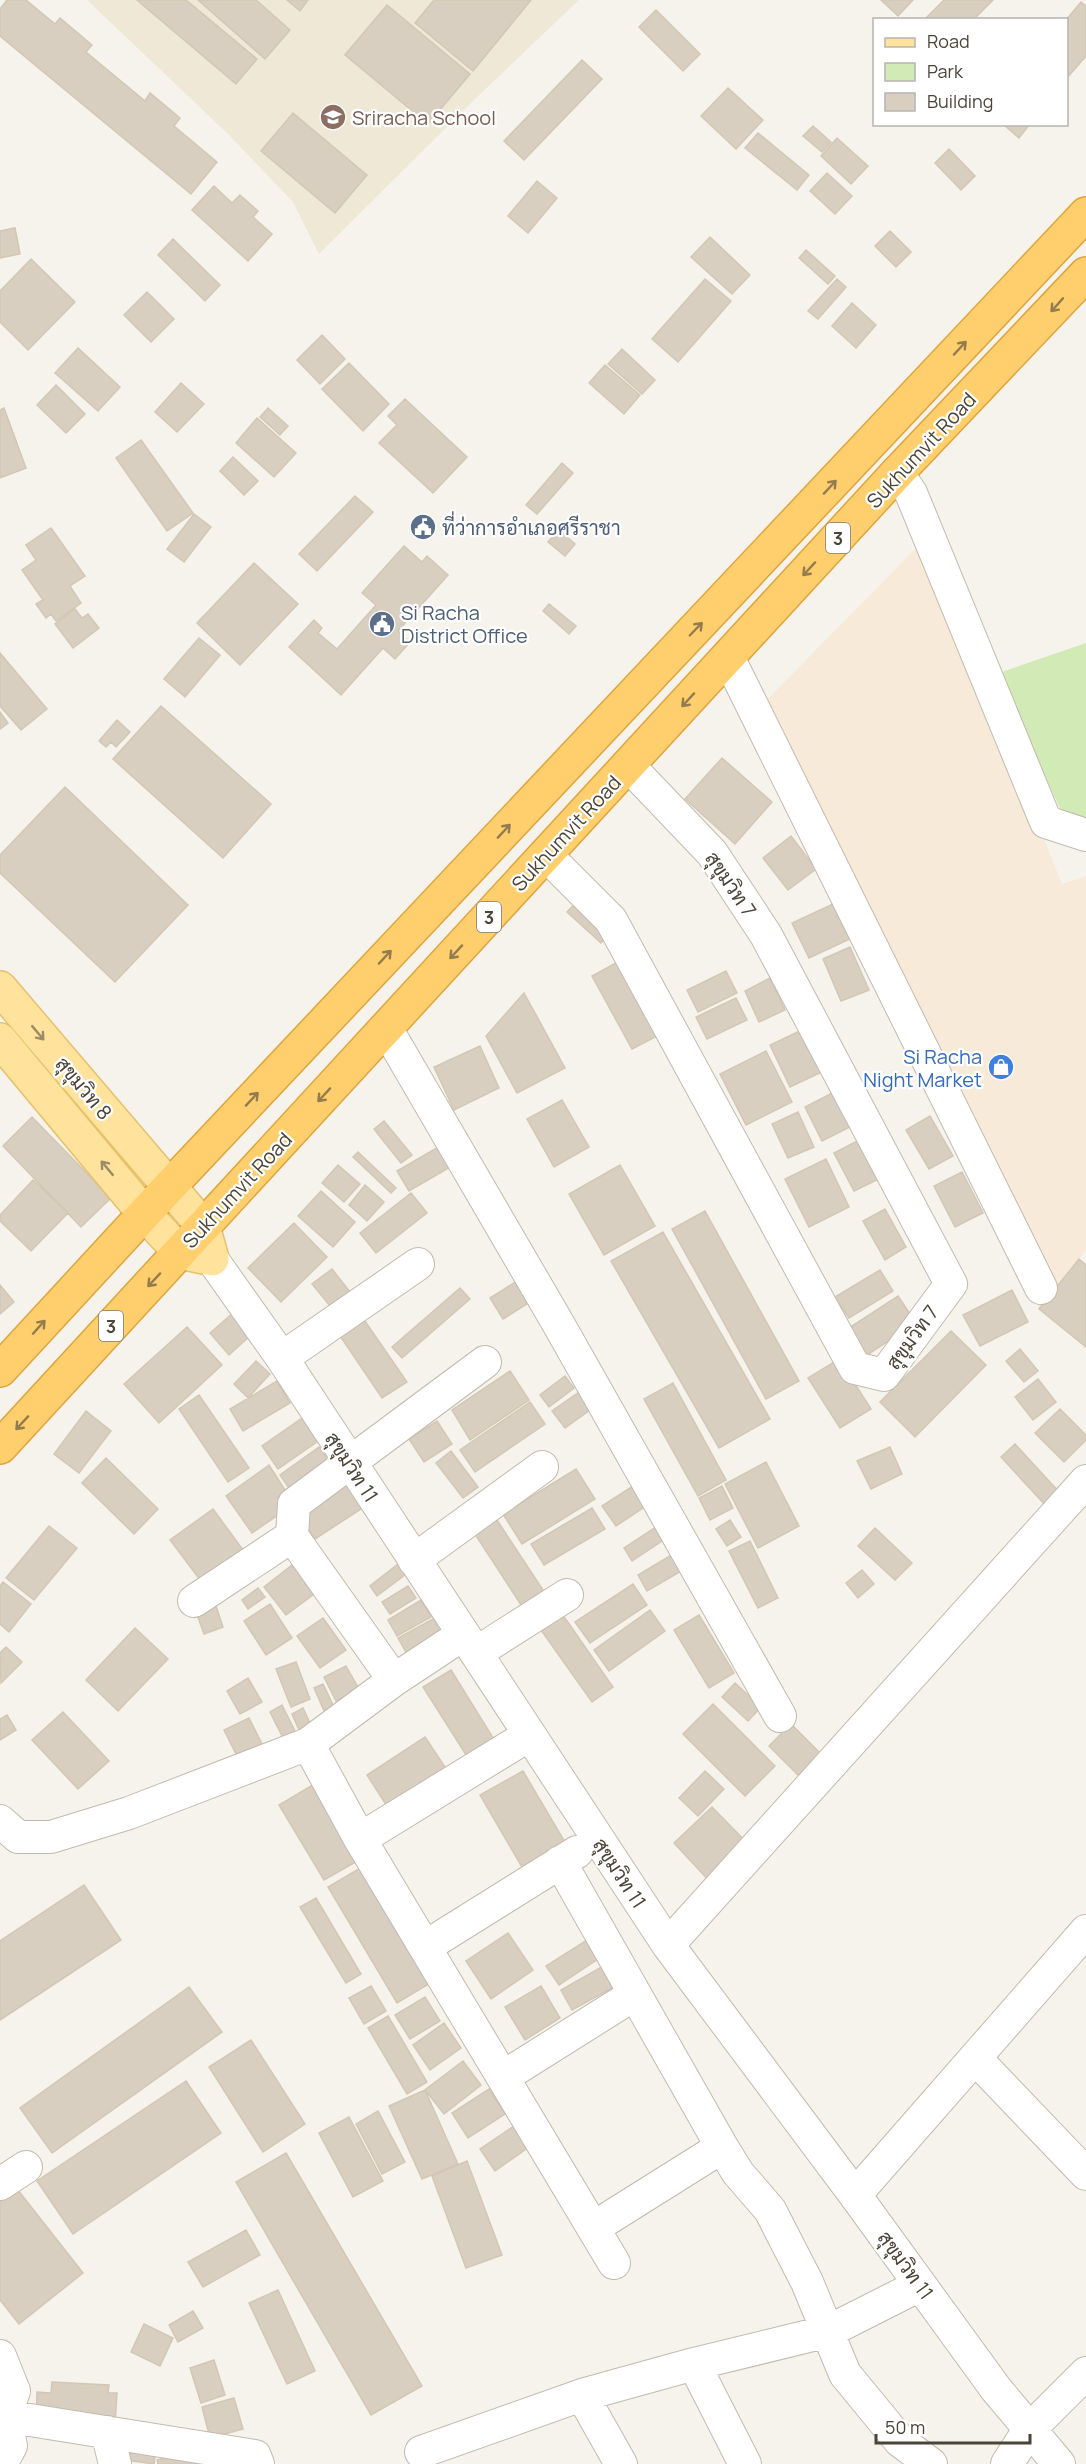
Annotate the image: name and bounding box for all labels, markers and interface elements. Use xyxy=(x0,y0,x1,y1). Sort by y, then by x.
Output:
legend xyxy=(873,18,1068,126)
text: Road xyxy=(927,29,970,53)
text: Park xyxy=(927,59,964,83)
text: Building xyxy=(927,89,993,113)
school or university icon: Sriracha School xyxy=(318,102,348,132)
place label: Sriracha School xyxy=(352,104,496,131)
one-way arrow xyxy=(1050,298,1064,313)
one-way arrow xyxy=(953,341,967,356)
street label: Sukhumvit Road xyxy=(860,386,982,514)
one-way arrow xyxy=(823,480,837,495)
place label: ที่ว่าการอำเภอศรีราชา xyxy=(442,511,621,541)
public building icon: ที่ว่าการอำเภอศรีราชา xyxy=(408,512,438,542)
road number: 3 xyxy=(826,523,850,553)
one-way arrow xyxy=(802,562,816,577)
place label: Si Racha District Office xyxy=(401,599,528,649)
public building icon: Si Racha District Office xyxy=(367,609,397,639)
one-way arrow xyxy=(689,622,703,637)
one-way arrow xyxy=(681,693,695,708)
street label: Sukhumvit Road xyxy=(505,769,627,897)
one-way arrow xyxy=(497,824,511,839)
street label: สุขุมวิท 7 xyxy=(699,846,763,922)
road number: 3 xyxy=(477,902,501,932)
one-way arrow xyxy=(449,944,463,959)
one-way arrow xyxy=(378,949,392,964)
one-way arrow xyxy=(31,1025,45,1040)
place label: Si Racha Night Market xyxy=(863,1043,982,1093)
street label: สุขุมวิท 8 xyxy=(49,1051,118,1126)
shop icon: Si Racha Night Market xyxy=(986,1052,1016,1082)
one-way arrow xyxy=(317,1087,331,1102)
one-way arrow xyxy=(244,1091,259,1106)
street label: Sukhumvit Road xyxy=(176,1126,298,1254)
one-way arrow xyxy=(100,1161,114,1176)
one-way arrow xyxy=(147,1272,161,1287)
street label: สุขุมวิท 7 xyxy=(880,1299,945,1375)
road number: 3 xyxy=(99,1311,123,1341)
one-way arrow xyxy=(32,1320,46,1335)
one-way arrow xyxy=(15,1415,29,1430)
street label: สุขุมวิท 11 xyxy=(318,1427,385,1508)
street label: สุขุมวิท 11 xyxy=(586,1833,653,1914)
street label: สุขุมวิท 11 xyxy=(871,2225,940,2305)
scale bar xyxy=(876,2407,1030,2445)
text: 50 m xyxy=(885,2415,925,2439)

